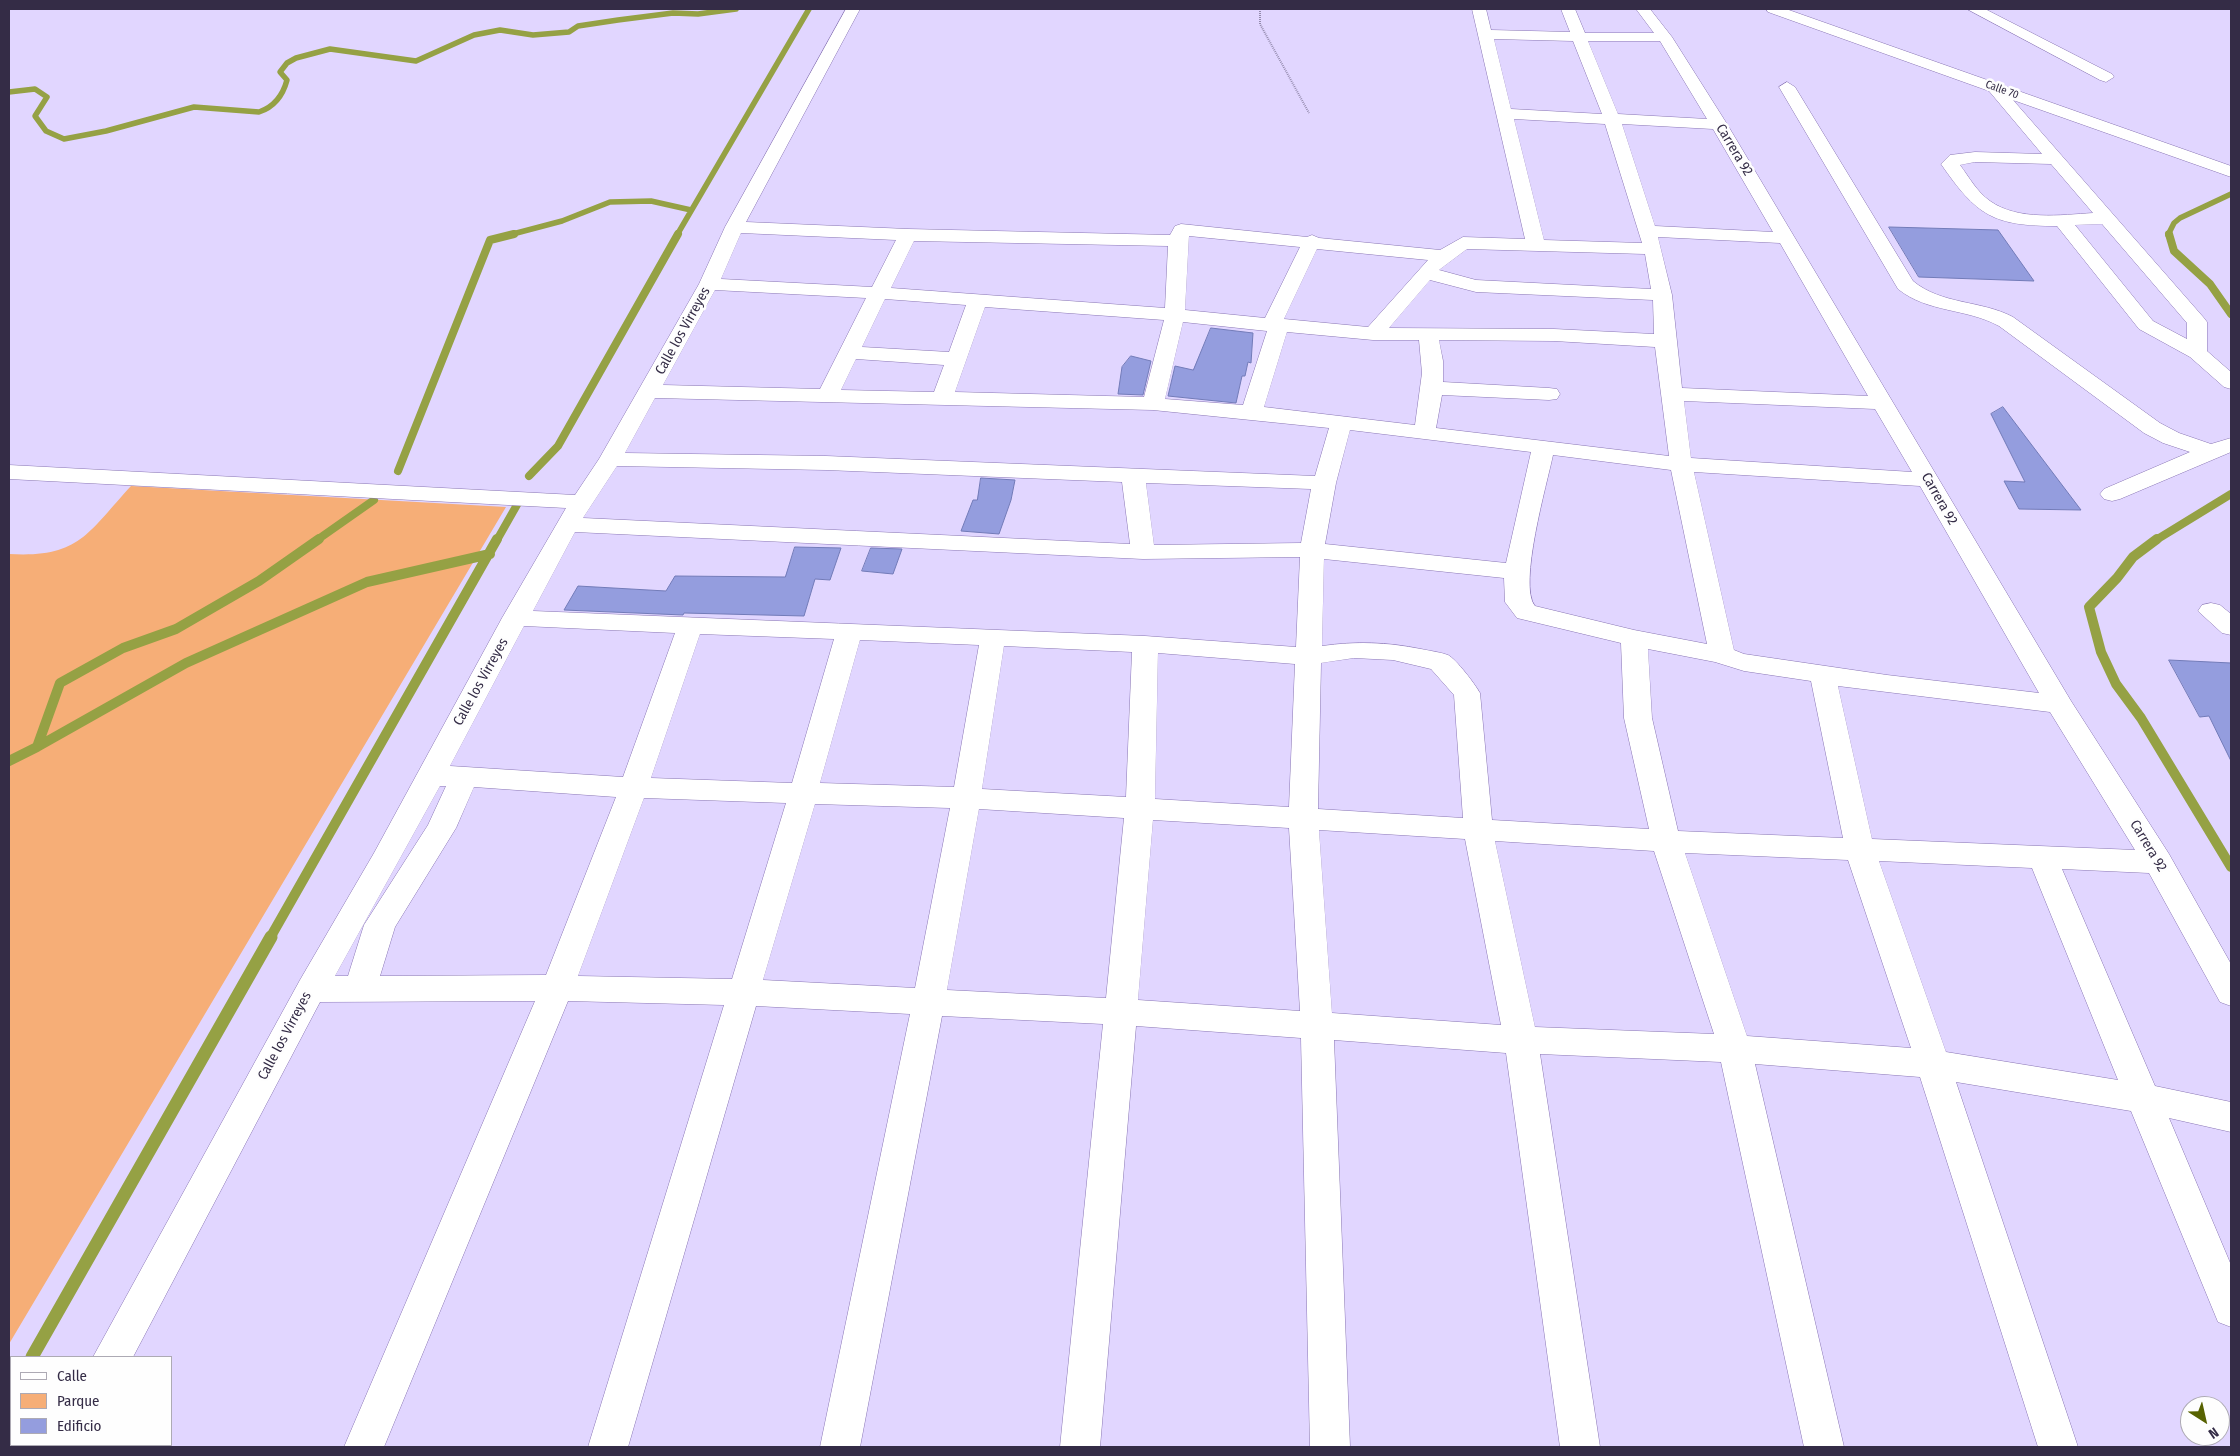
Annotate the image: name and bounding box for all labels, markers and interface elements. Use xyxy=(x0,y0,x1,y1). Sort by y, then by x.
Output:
street label: Calle 70 xyxy=(1983,78,2021,102)
street label: Carrera 92 xyxy=(1712,121,1756,179)
street label: Calle los Virreyes xyxy=(652,284,714,378)
street label: Carrera 92 xyxy=(1917,470,1961,528)
street label: Calle los Virreyes xyxy=(450,635,512,729)
street label: Carrera 92 xyxy=(2126,817,2170,875)
street label: Calle los Virreyes xyxy=(255,989,315,1083)
legend xyxy=(10,1356,172,1446)
text: Calle xyxy=(57,1367,87,1385)
text: Parque xyxy=(57,1392,100,1410)
north arrow xyxy=(2180,1396,2230,1446)
text: Edificio xyxy=(57,1417,102,1435)
text: N xyxy=(2205,1424,2222,1442)

